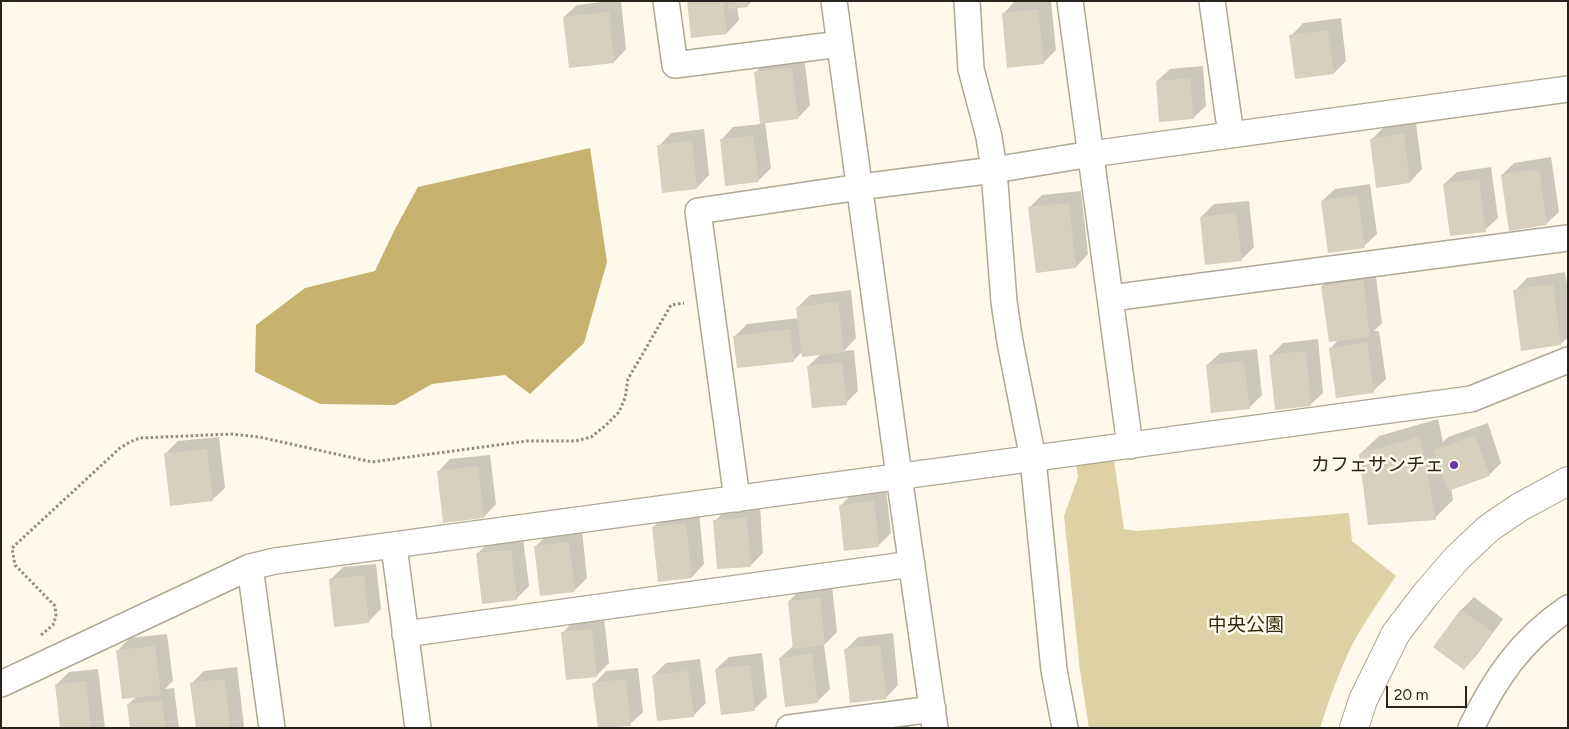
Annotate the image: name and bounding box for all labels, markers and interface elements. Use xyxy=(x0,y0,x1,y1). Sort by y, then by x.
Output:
place label: カフェサンチェ xyxy=(1311,454,1444,476)
marker: カフェサンチェ xyxy=(1448,459,1460,471)
park label: 中央公園 xyxy=(1208,614,1284,636)
scale bar xyxy=(1389,676,1470,708)
text: 20 m xyxy=(1394,686,1428,704)

